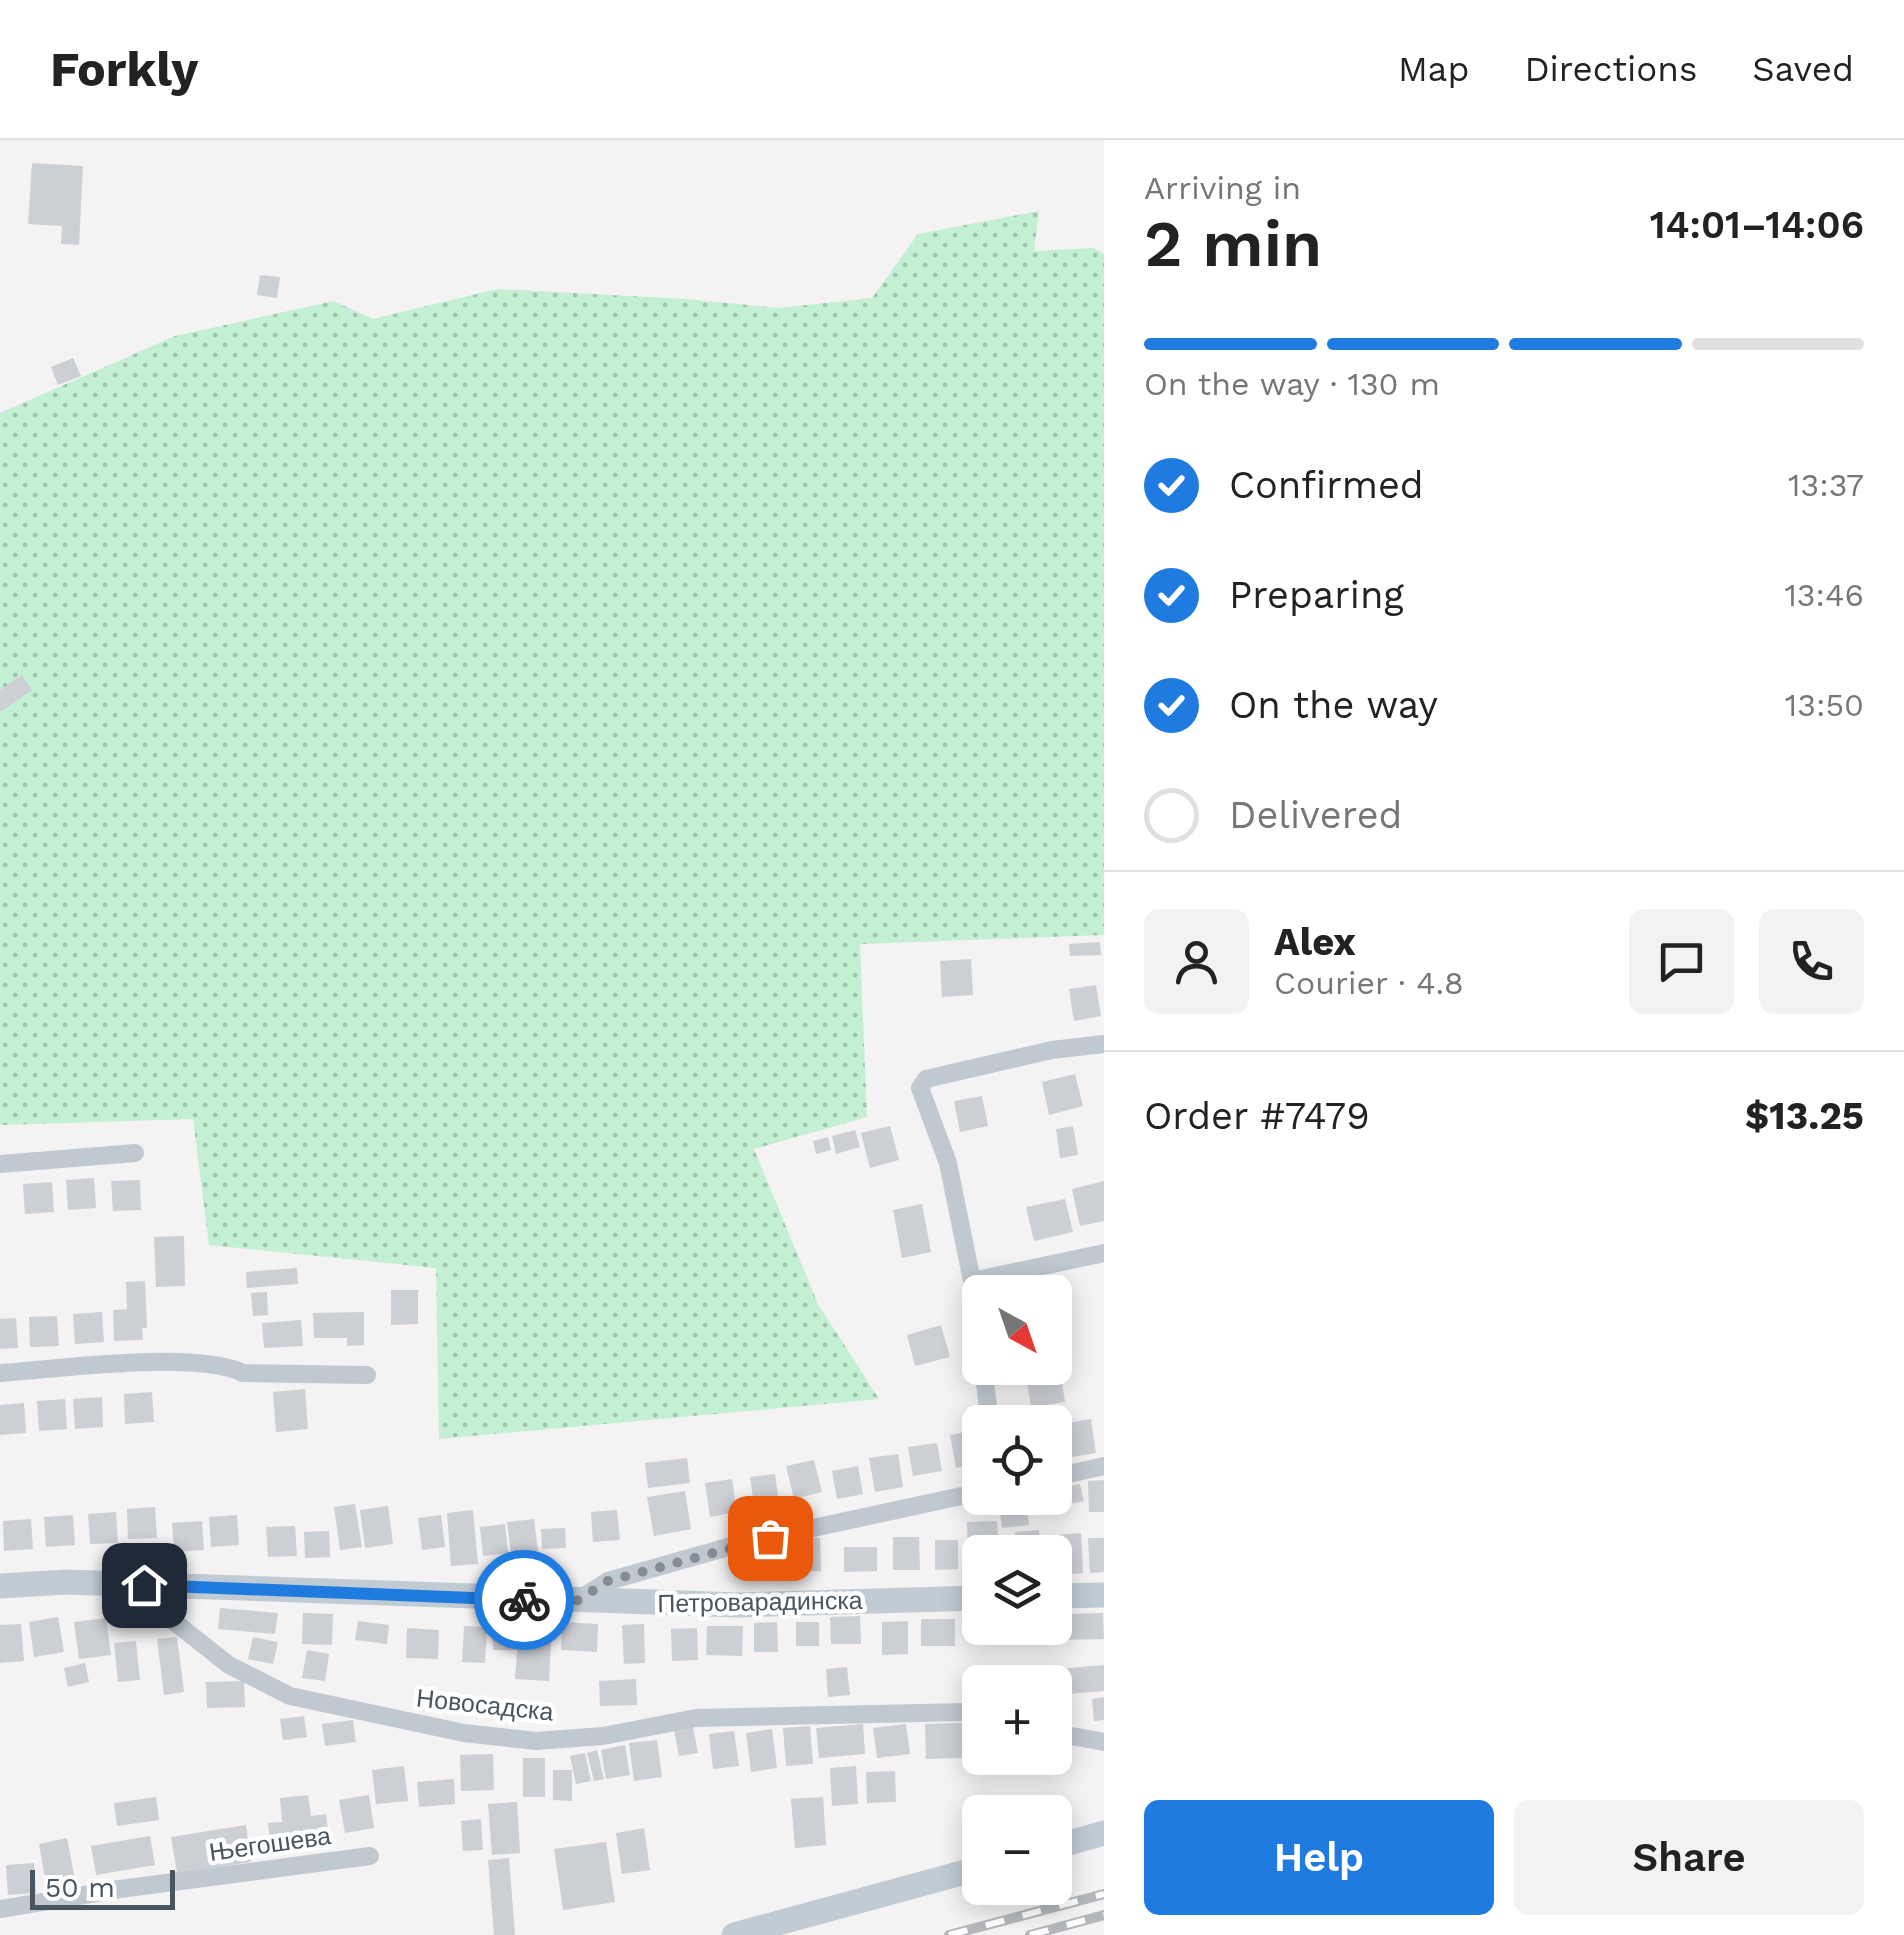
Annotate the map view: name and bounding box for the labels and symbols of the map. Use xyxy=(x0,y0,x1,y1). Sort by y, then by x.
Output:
north arrow xyxy=(962,1275,1072,1385)
pin xyxy=(728,1496,813,1581)
pin xyxy=(102,1543,187,1628)
courier xyxy=(474,1550,574,1650)
street label: Петроварадинска xyxy=(657,1586,863,1618)
street label: Новосадска xyxy=(415,1683,555,1727)
street label: Његошева xyxy=(207,1821,333,1867)
scale bar xyxy=(30,1865,175,1910)

